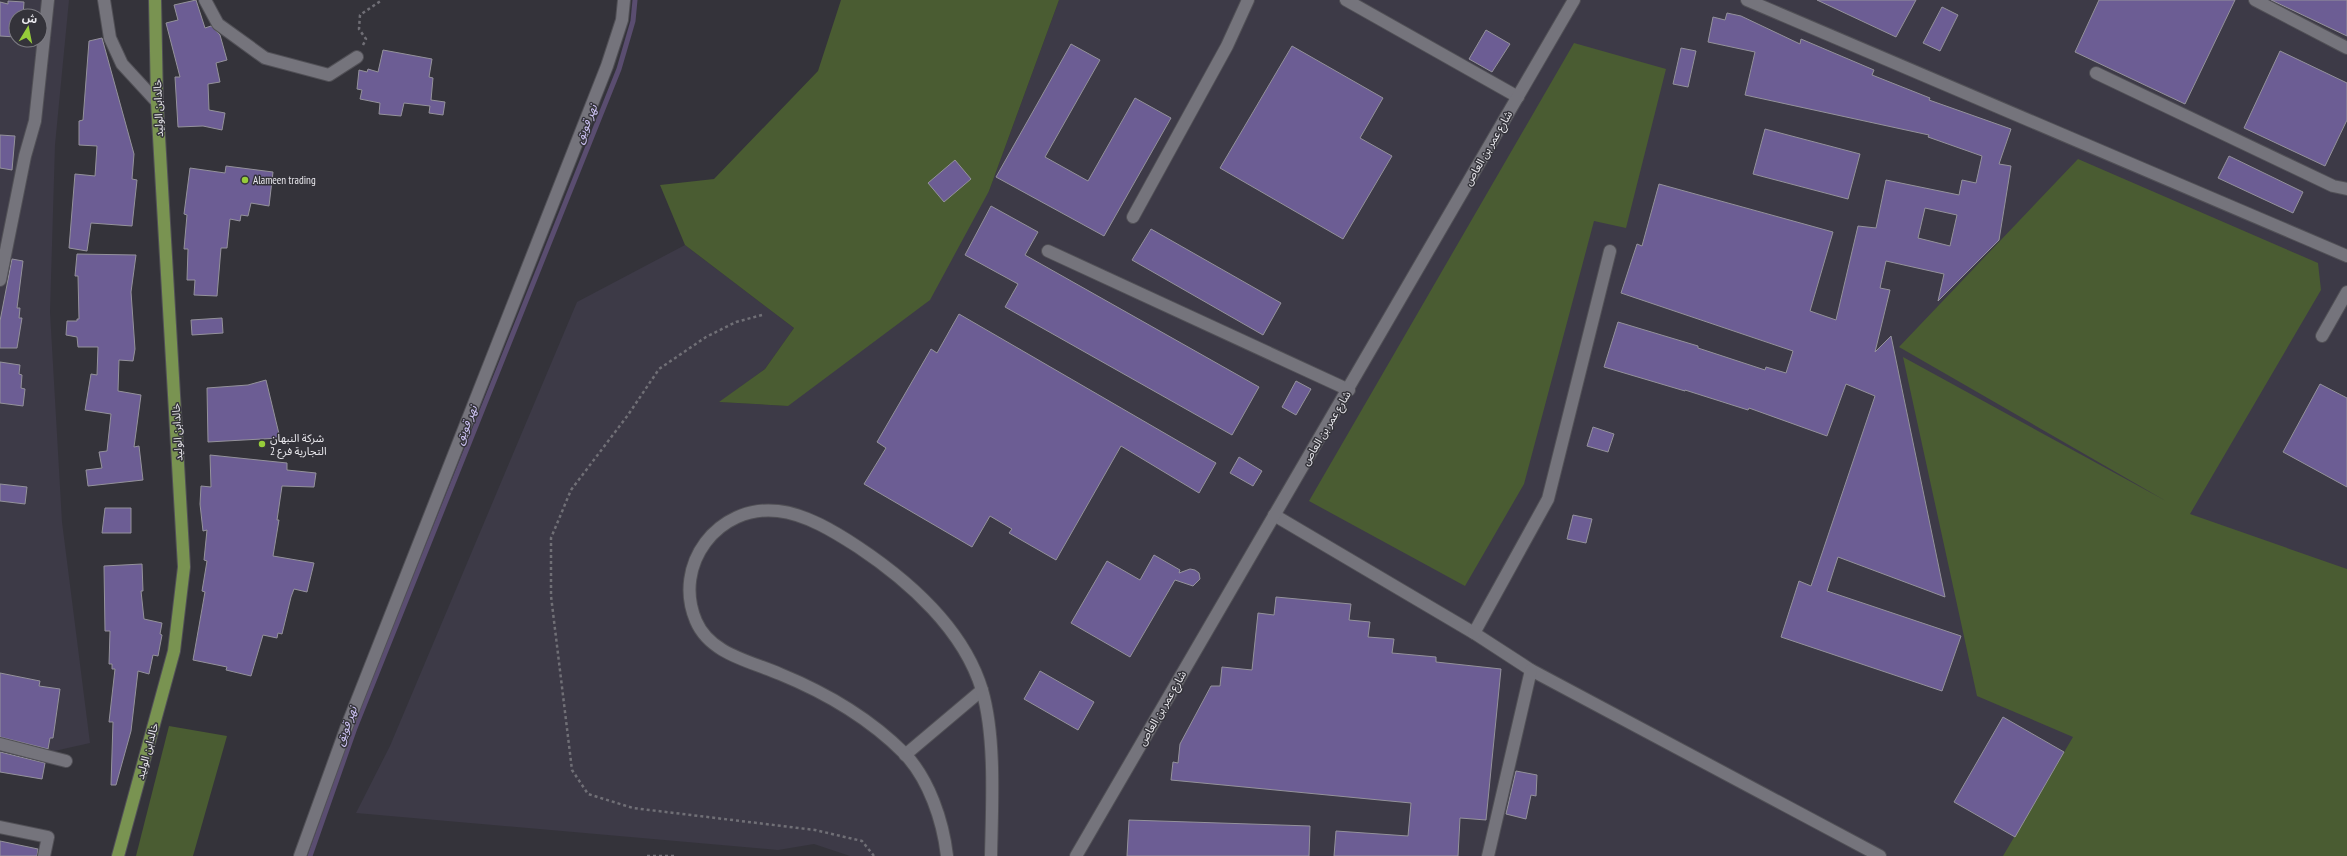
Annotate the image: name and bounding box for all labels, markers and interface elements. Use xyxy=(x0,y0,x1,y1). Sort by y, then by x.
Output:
north arrow xyxy=(8,8,48,48)
text: ش xyxy=(21,10,38,26)
street label: خالدابن الوليد xyxy=(150,78,166,137)
water label: نهر قويق xyxy=(571,101,602,146)
street label: شارع عمر بن العاص xyxy=(1461,108,1516,189)
place label: Alameen trading xyxy=(253,173,316,187)
marker: Alameen trading xyxy=(240,175,250,185)
street label: شارع عمر بن العاص xyxy=(1298,388,1355,468)
street label: خالدابن الوليد xyxy=(168,402,186,461)
water label: نهر قويق xyxy=(451,402,482,447)
place label: شركة النبهان التجارية فرع 2 xyxy=(270,431,327,459)
marker: شركة النبهان التجارية فرع 2 xyxy=(257,439,267,449)
street label: شارع عمر بن العاص xyxy=(1135,668,1190,749)
water label: نهر قويق xyxy=(331,703,361,748)
street label: خالدابن الوليد xyxy=(133,721,161,781)

